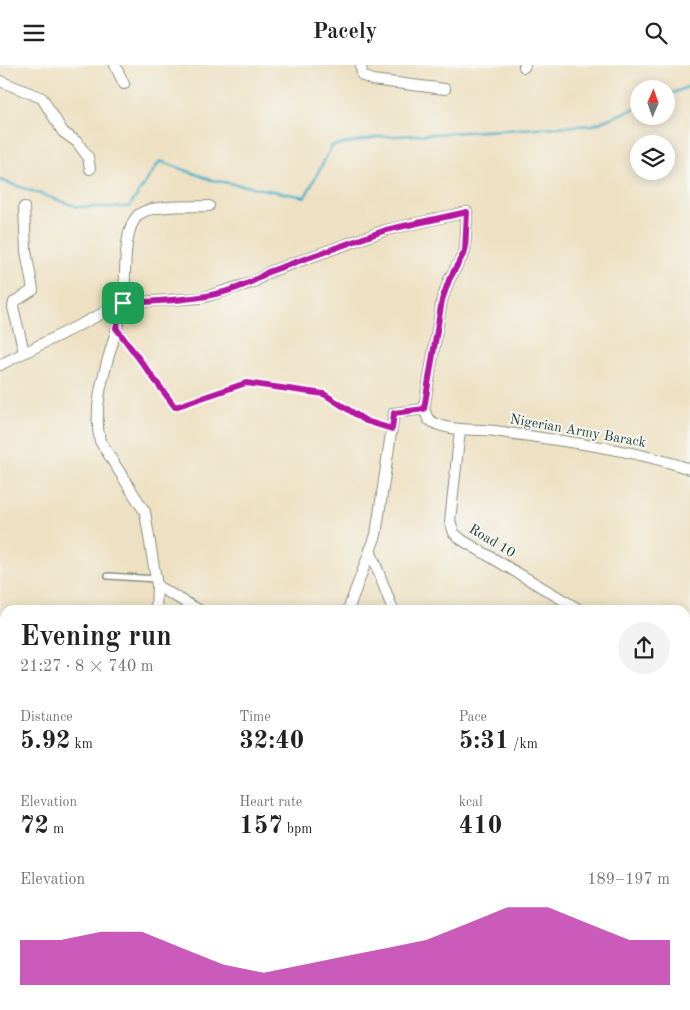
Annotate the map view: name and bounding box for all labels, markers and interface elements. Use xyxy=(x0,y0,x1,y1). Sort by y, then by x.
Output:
icon: menu xyxy=(20,19,48,47)
icon: search xyxy=(642,19,670,47)
text: Pacely xyxy=(313,21,377,43)
north arrow xyxy=(630,80,675,125)
map controls xyxy=(630,80,675,180)
button: layers xyxy=(630,135,675,180)
pin xyxy=(102,282,144,324)
icon: arrive xyxy=(109,289,137,317)
street label: Nigerian Army Barack xyxy=(509,412,647,450)
street label: Road 10 xyxy=(466,522,518,560)
button: share xyxy=(618,622,670,674)
text: Evening run xyxy=(20,624,172,652)
text: 21:27 · 8 × 740 m xyxy=(20,659,153,675)
text: Distance xyxy=(20,710,73,724)
text: Time xyxy=(239,710,271,724)
text: Pace xyxy=(459,710,487,724)
text: 5.92 xyxy=(20,729,71,754)
text: 32:40 xyxy=(239,729,304,754)
text: 5:31 xyxy=(459,729,509,754)
text: km xyxy=(71,737,93,751)
text: /km xyxy=(509,737,538,751)
text: Elevation xyxy=(20,795,77,809)
text: Heart rate xyxy=(239,795,302,809)
text: kcal xyxy=(459,795,483,809)
text: 72 xyxy=(20,814,49,839)
text: 157 xyxy=(239,814,283,839)
text: 410 xyxy=(459,814,502,839)
text: m xyxy=(49,822,64,836)
text: bpm xyxy=(283,822,312,836)
text: Elevation xyxy=(20,872,85,888)
text: 189–197 m xyxy=(587,872,670,888)

